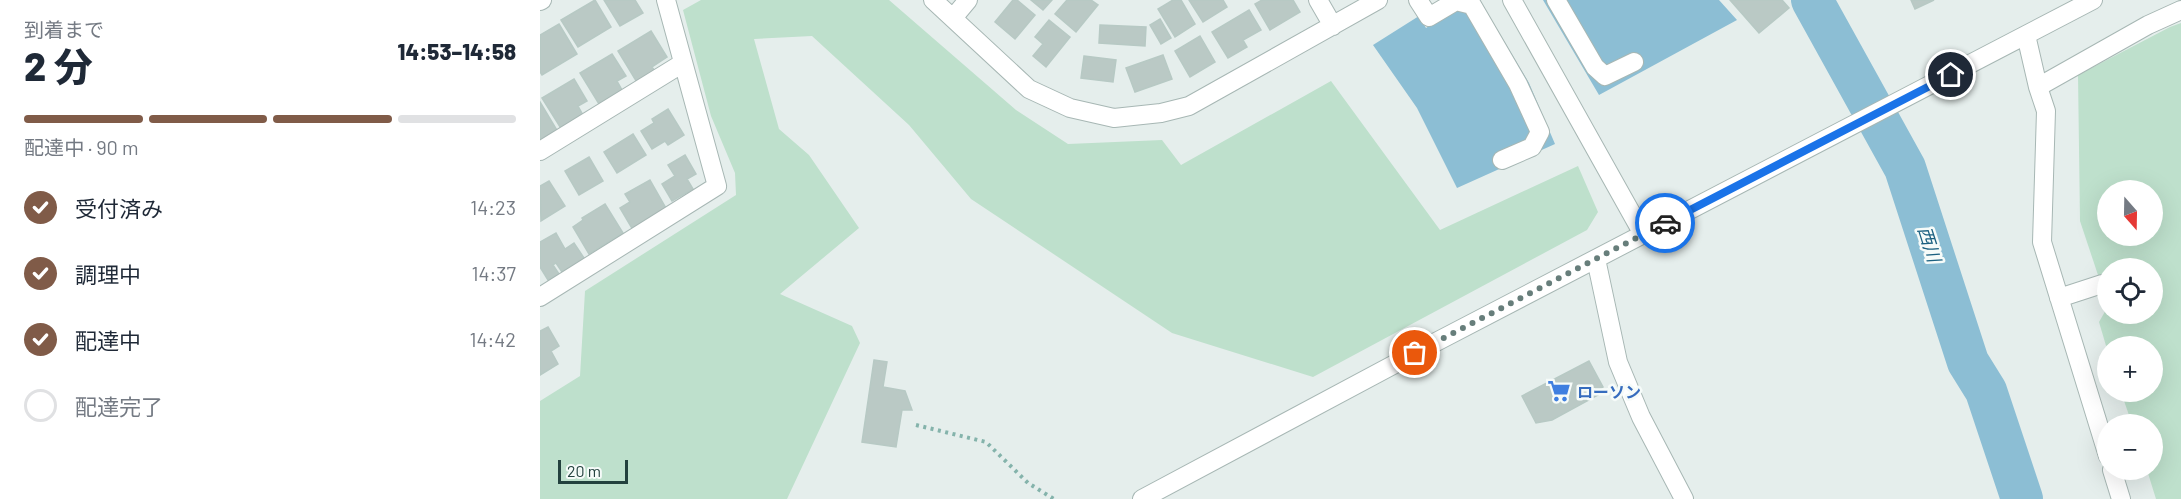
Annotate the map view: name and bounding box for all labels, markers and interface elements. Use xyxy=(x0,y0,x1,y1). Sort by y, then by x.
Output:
text: 到着まで xyxy=(24,17,104,41)
text: 14:53–14:58 xyxy=(398,38,516,64)
text: 2 分 xyxy=(24,42,93,89)
pin xyxy=(1925,49,1976,100)
icon: home xyxy=(1934,58,1967,91)
text: 配達中 · 90 m xyxy=(24,135,138,159)
north arrow xyxy=(2097,180,2163,246)
map controls xyxy=(2097,180,2163,480)
icon: check xyxy=(24,191,57,224)
courier xyxy=(1635,193,1695,253)
text: 受付済み xyxy=(75,195,163,221)
text: 14:23 xyxy=(470,195,516,219)
icon: car xyxy=(1649,207,1682,240)
water label: 西川 xyxy=(1914,223,1947,266)
icon: check xyxy=(24,257,57,290)
button: locate xyxy=(2097,258,2163,324)
text: 調理中 xyxy=(75,261,141,287)
text: 14:37 xyxy=(471,261,516,285)
icon: check xyxy=(24,323,57,356)
text: 配達中 xyxy=(75,327,141,353)
text: 14:42 xyxy=(469,327,516,351)
pin xyxy=(1389,327,1440,378)
icon: bag xyxy=(1398,336,1431,369)
button: + xyxy=(2097,336,2163,402)
supermarket icon: ローソン xyxy=(1546,378,1572,404)
place label: ローソン xyxy=(1577,382,1641,401)
text: 配達完了 xyxy=(75,393,163,419)
button: − xyxy=(2097,414,2163,480)
scale bar xyxy=(558,457,628,484)
text: 20 m xyxy=(567,461,601,480)

